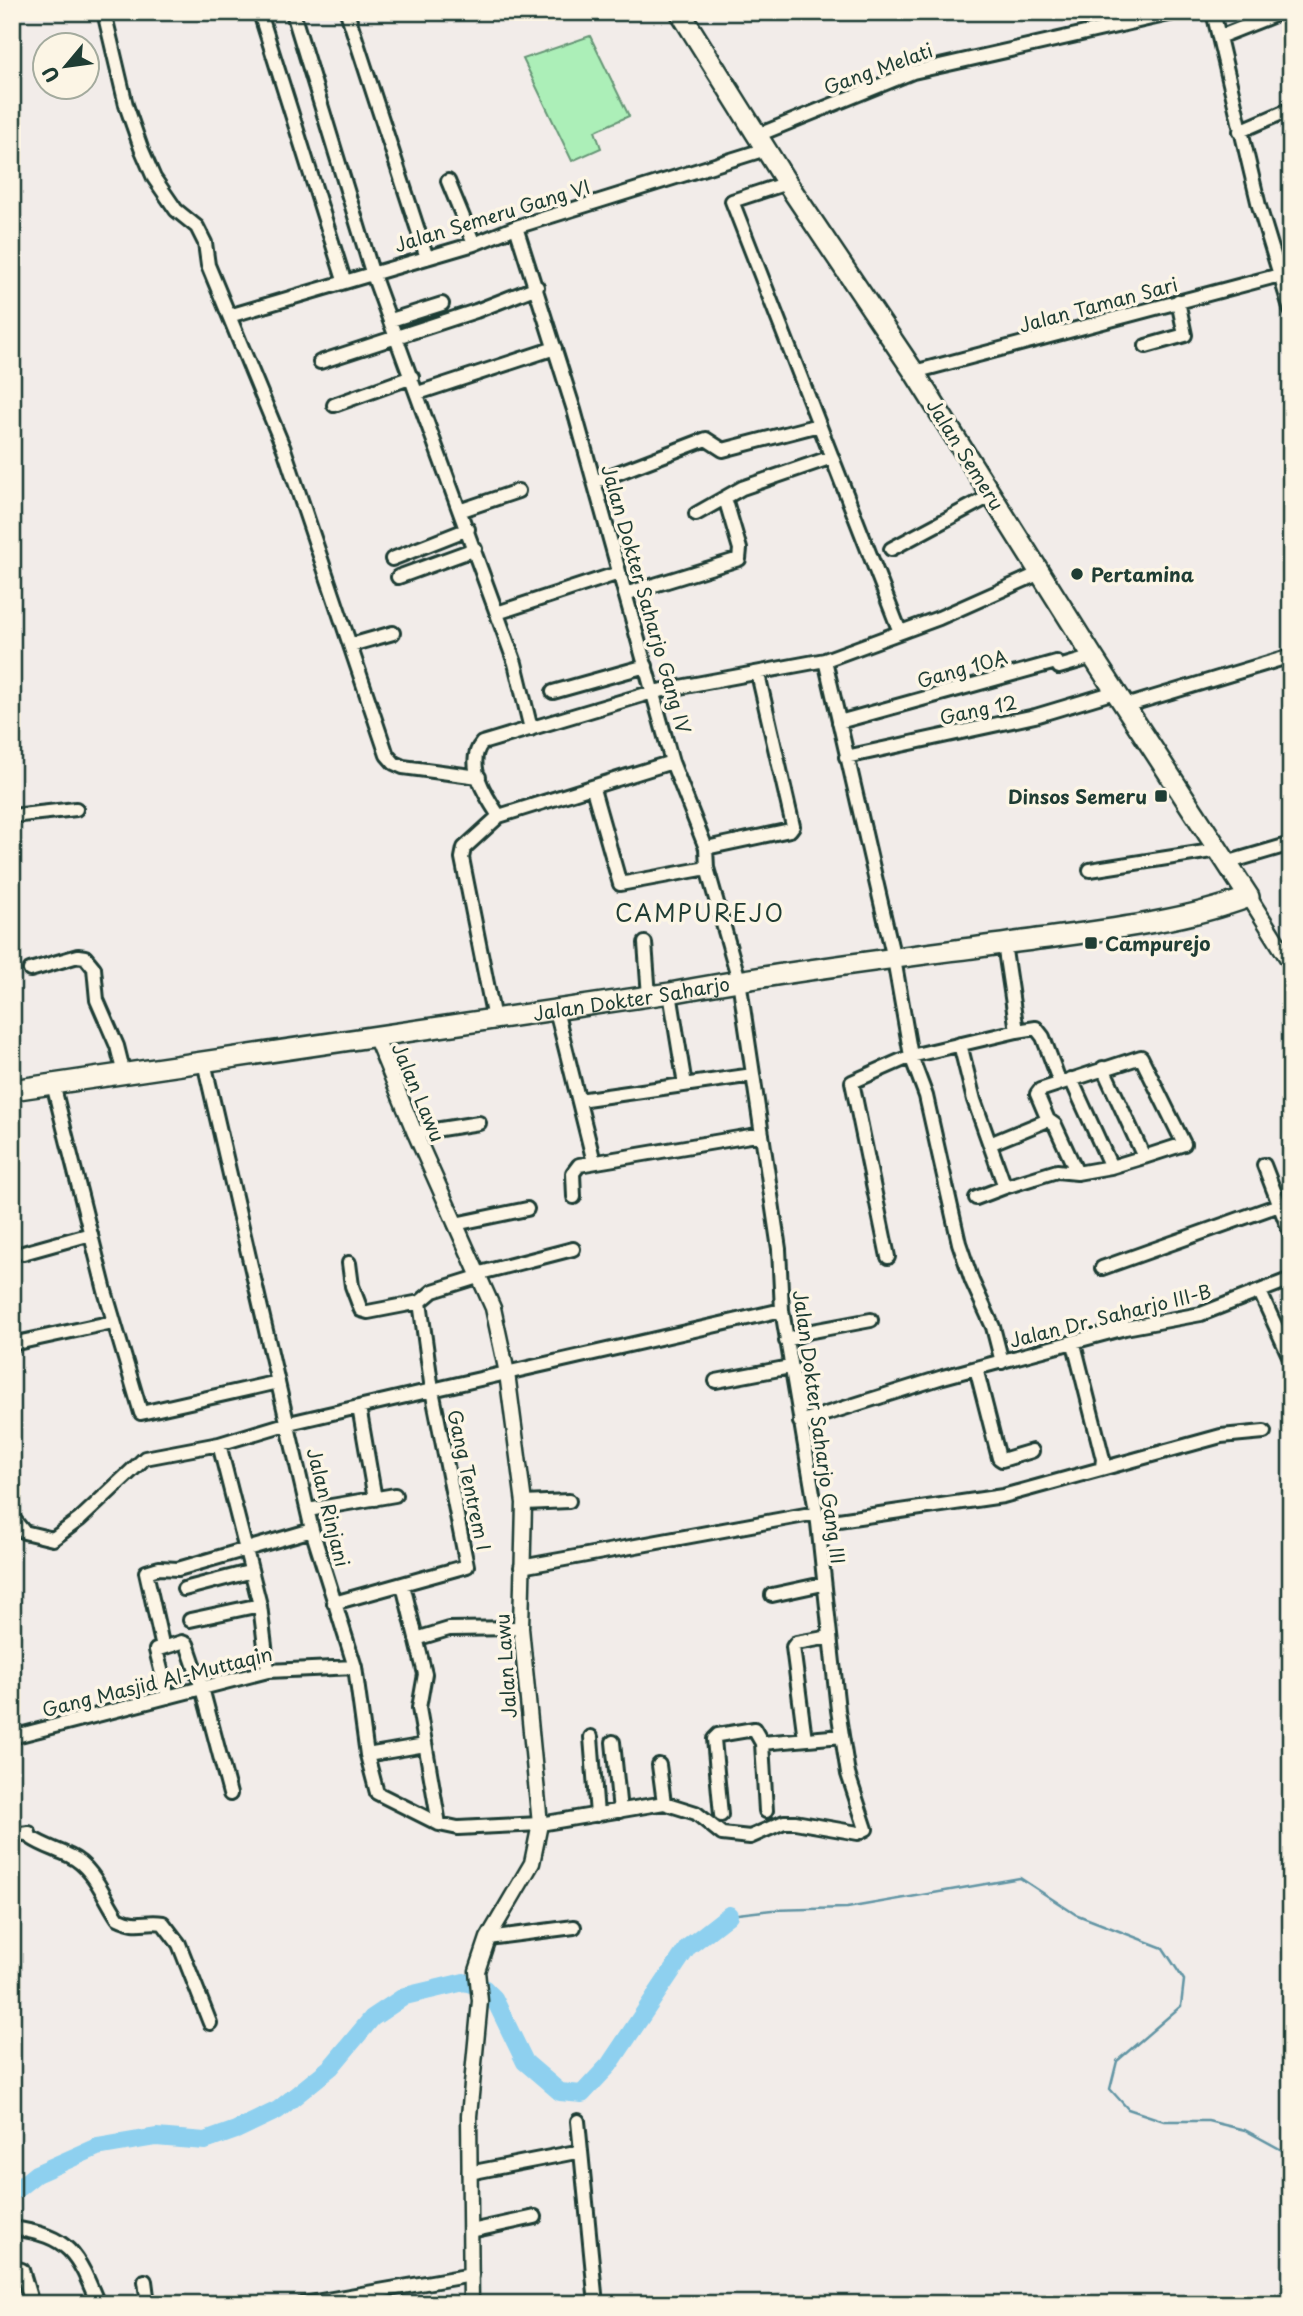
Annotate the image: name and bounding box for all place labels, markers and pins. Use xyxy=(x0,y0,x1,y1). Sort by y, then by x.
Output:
place label: Pertamina xyxy=(1091,560,1194,588)
marker: Pertamina xyxy=(1069,566,1085,582)
place label: Dinsos Semeru xyxy=(1008,782,1147,810)
marker: Dinsos Semeru xyxy=(1153,788,1169,804)
place label: Campurejo xyxy=(1105,929,1210,957)
marker: Campurejo xyxy=(1083,935,1099,951)

